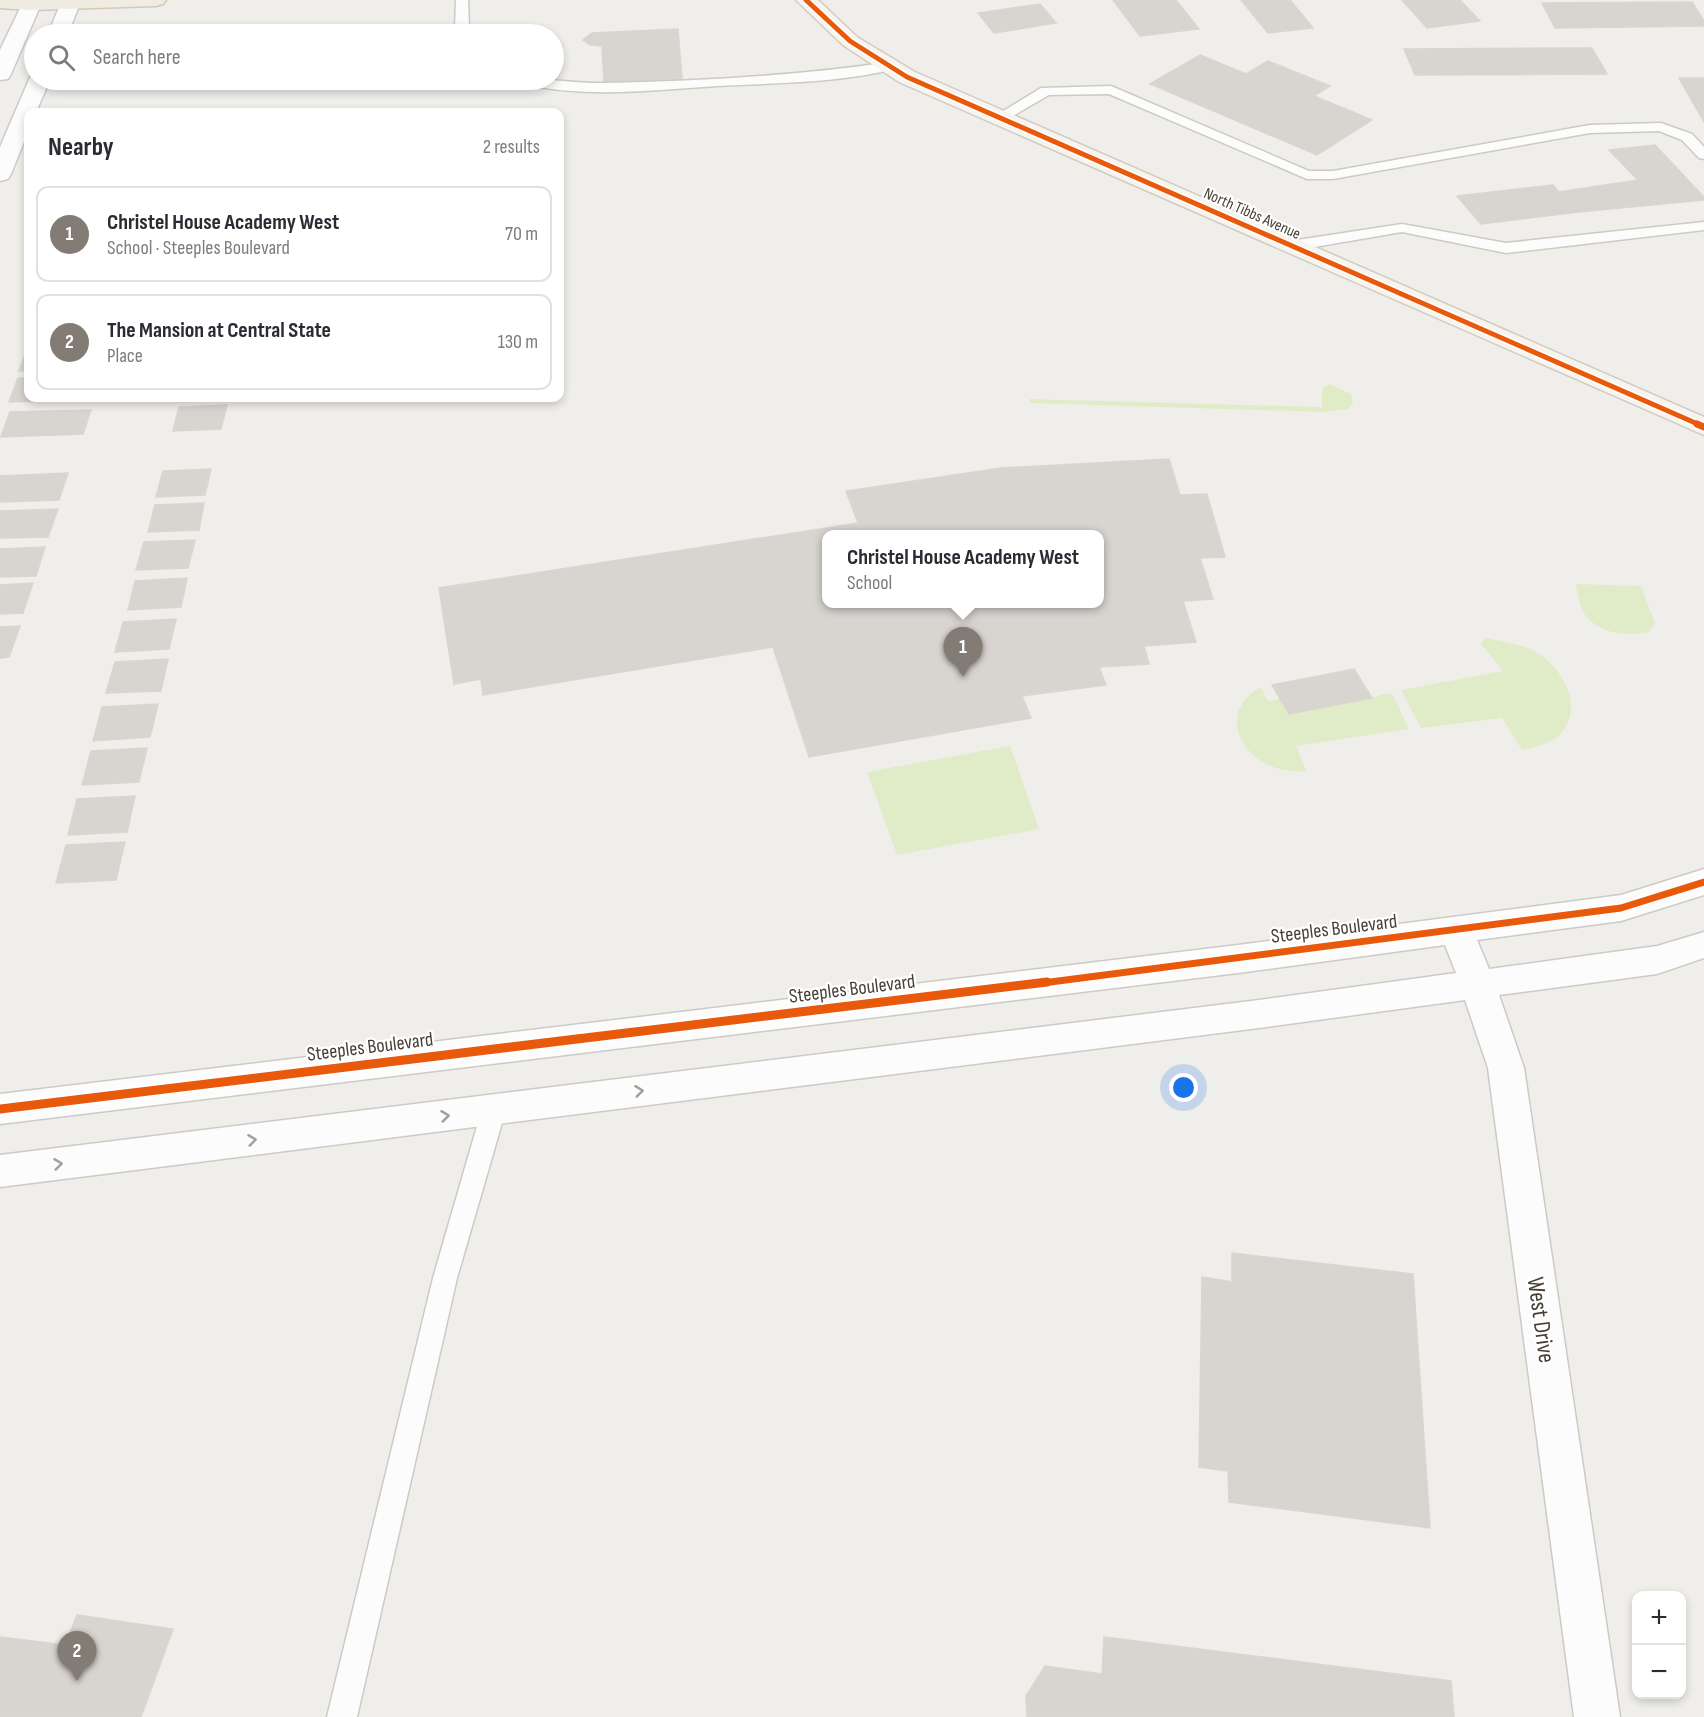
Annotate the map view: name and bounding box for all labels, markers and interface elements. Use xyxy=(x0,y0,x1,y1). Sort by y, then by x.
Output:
search box xyxy=(24,24,564,90)
icon: search xyxy=(45,41,78,74)
text: Search here xyxy=(93,44,180,71)
text: Nearby xyxy=(48,132,114,163)
text: 2 results xyxy=(483,135,540,159)
street label: North Tibbs Avenue xyxy=(1201,184,1303,244)
text: Christel House Academy West xyxy=(107,209,339,236)
text: 1 xyxy=(66,222,73,246)
text: 70 m xyxy=(505,222,538,246)
text: School · Steeples Boulevard xyxy=(107,236,290,260)
text: The Mansion at Central State xyxy=(107,317,331,344)
text: 2 xyxy=(65,330,74,354)
text: 130 m xyxy=(498,330,538,354)
text: Place xyxy=(107,344,143,368)
popup xyxy=(822,530,1104,608)
text: Christel House Academy West xyxy=(847,544,1079,571)
text: School xyxy=(847,571,892,595)
pin: 1 xyxy=(944,628,982,677)
street label: Steeples Boulevard xyxy=(1269,909,1399,949)
street label: Steeples Boulevard xyxy=(787,969,917,1009)
street label: Steeples Boulevard xyxy=(305,1027,435,1067)
your location xyxy=(1169,1073,1198,1102)
one-way arrow xyxy=(634,1086,643,1098)
one-way arrow xyxy=(440,1110,450,1122)
one-way arrow xyxy=(247,1134,256,1147)
one-way arrow xyxy=(53,1158,63,1171)
street label: West Drive xyxy=(1521,1275,1561,1365)
map controls xyxy=(1632,1591,1686,1699)
button: + xyxy=(1632,1591,1686,1645)
pin: 2 xyxy=(58,1632,97,1681)
button: − xyxy=(1632,1645,1686,1699)

